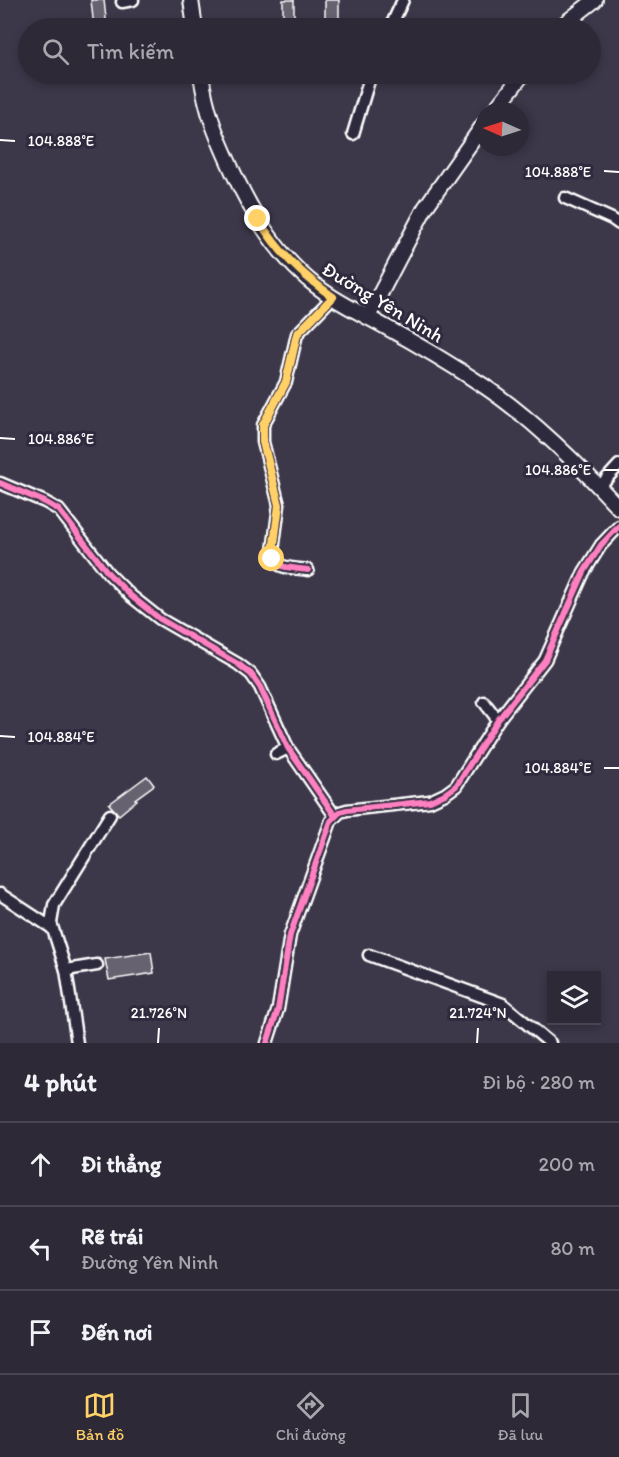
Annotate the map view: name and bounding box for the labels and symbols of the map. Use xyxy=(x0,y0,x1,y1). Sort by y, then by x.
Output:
north arrow xyxy=(475,102,529,156)
text: 104.888°E xyxy=(28,132,94,150)
text: 104.888°E xyxy=(525,163,591,181)
route end xyxy=(244,205,270,231)
street label: Đường Yên Ninh xyxy=(318,256,448,348)
text: 104.886°E xyxy=(28,430,94,448)
text: 104.886°E xyxy=(525,461,591,479)
route start xyxy=(258,545,284,571)
text: 104.884°E xyxy=(27,728,95,746)
text: 104.884°E xyxy=(524,759,592,777)
text: 21.726°N xyxy=(131,1004,187,1022)
text: 21.724°N xyxy=(449,1004,507,1022)

